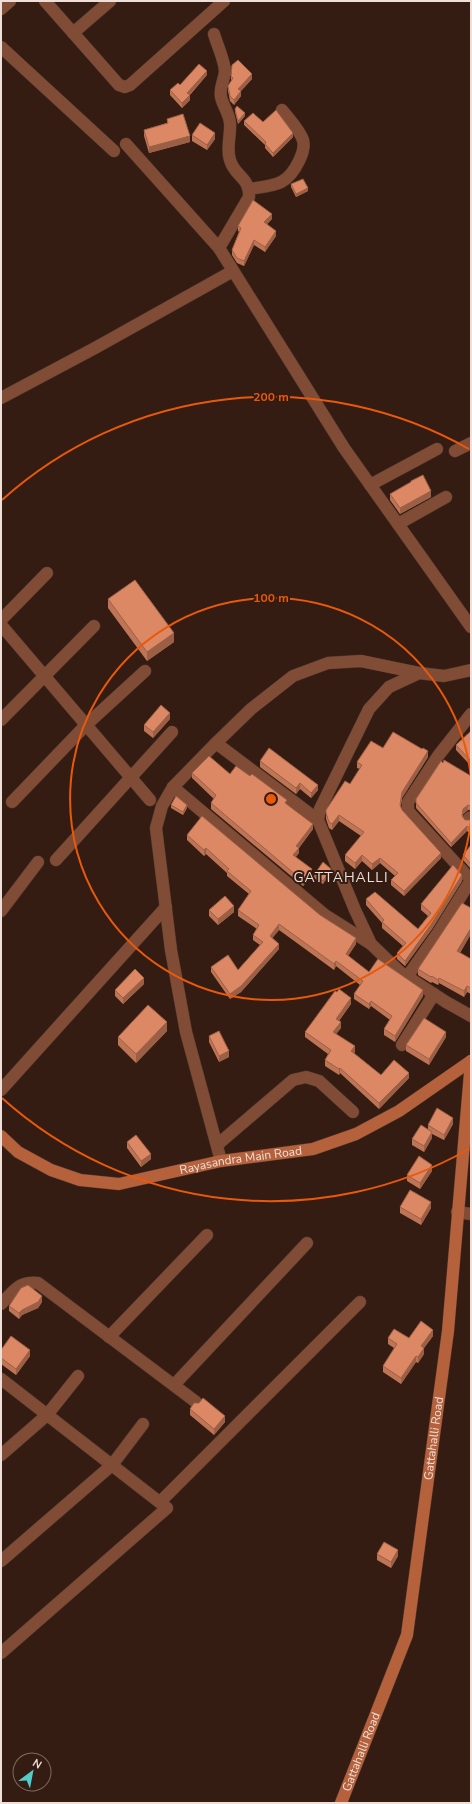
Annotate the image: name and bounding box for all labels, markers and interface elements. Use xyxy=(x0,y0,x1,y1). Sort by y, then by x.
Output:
text: 200 m xyxy=(253,389,289,405)
text: 100 m xyxy=(253,590,289,606)
centre of rings xyxy=(264,792,278,806)
district label: GATTAHALLI xyxy=(293,868,389,887)
street label: Rayasandra Main Road xyxy=(178,1143,303,1178)
street label: Gattahalli Road xyxy=(420,1396,447,1481)
street label: Gattahalli Road xyxy=(338,1710,384,1794)
north arrow xyxy=(12,1752,52,1792)
text: N xyxy=(30,1755,45,1772)

